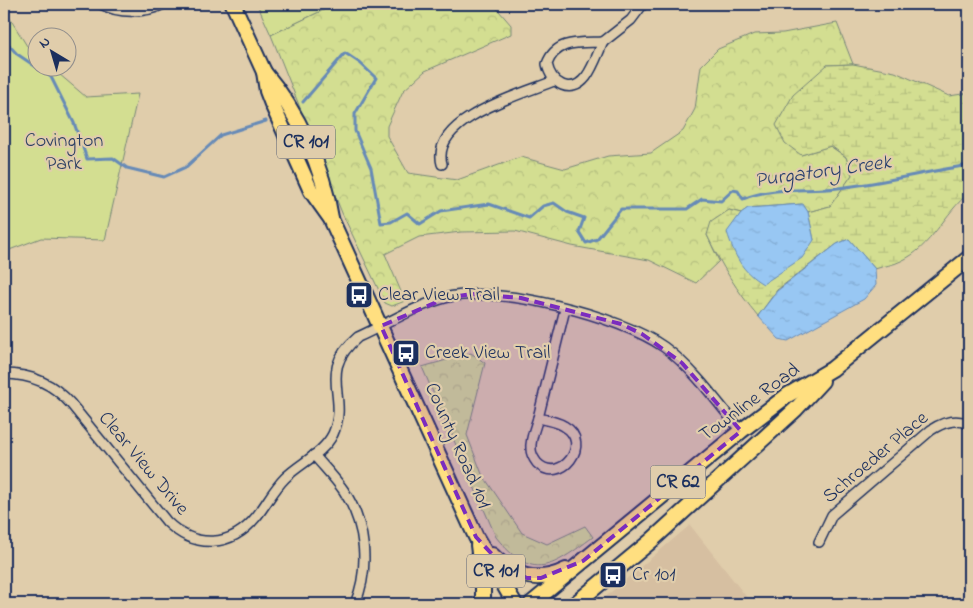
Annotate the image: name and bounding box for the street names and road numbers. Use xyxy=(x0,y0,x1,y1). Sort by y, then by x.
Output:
road number: CR 101 xyxy=(277,125,335,158)
street label: Townline Road xyxy=(694,356,806,450)
street label: County Road 101 xyxy=(416,378,498,514)
street label: Schroeder Place xyxy=(817,405,935,511)
street label: Clear View Drive xyxy=(91,406,195,522)
road number: CR 62 xyxy=(650,466,706,498)
road number: CR 101 xyxy=(467,554,525,588)

